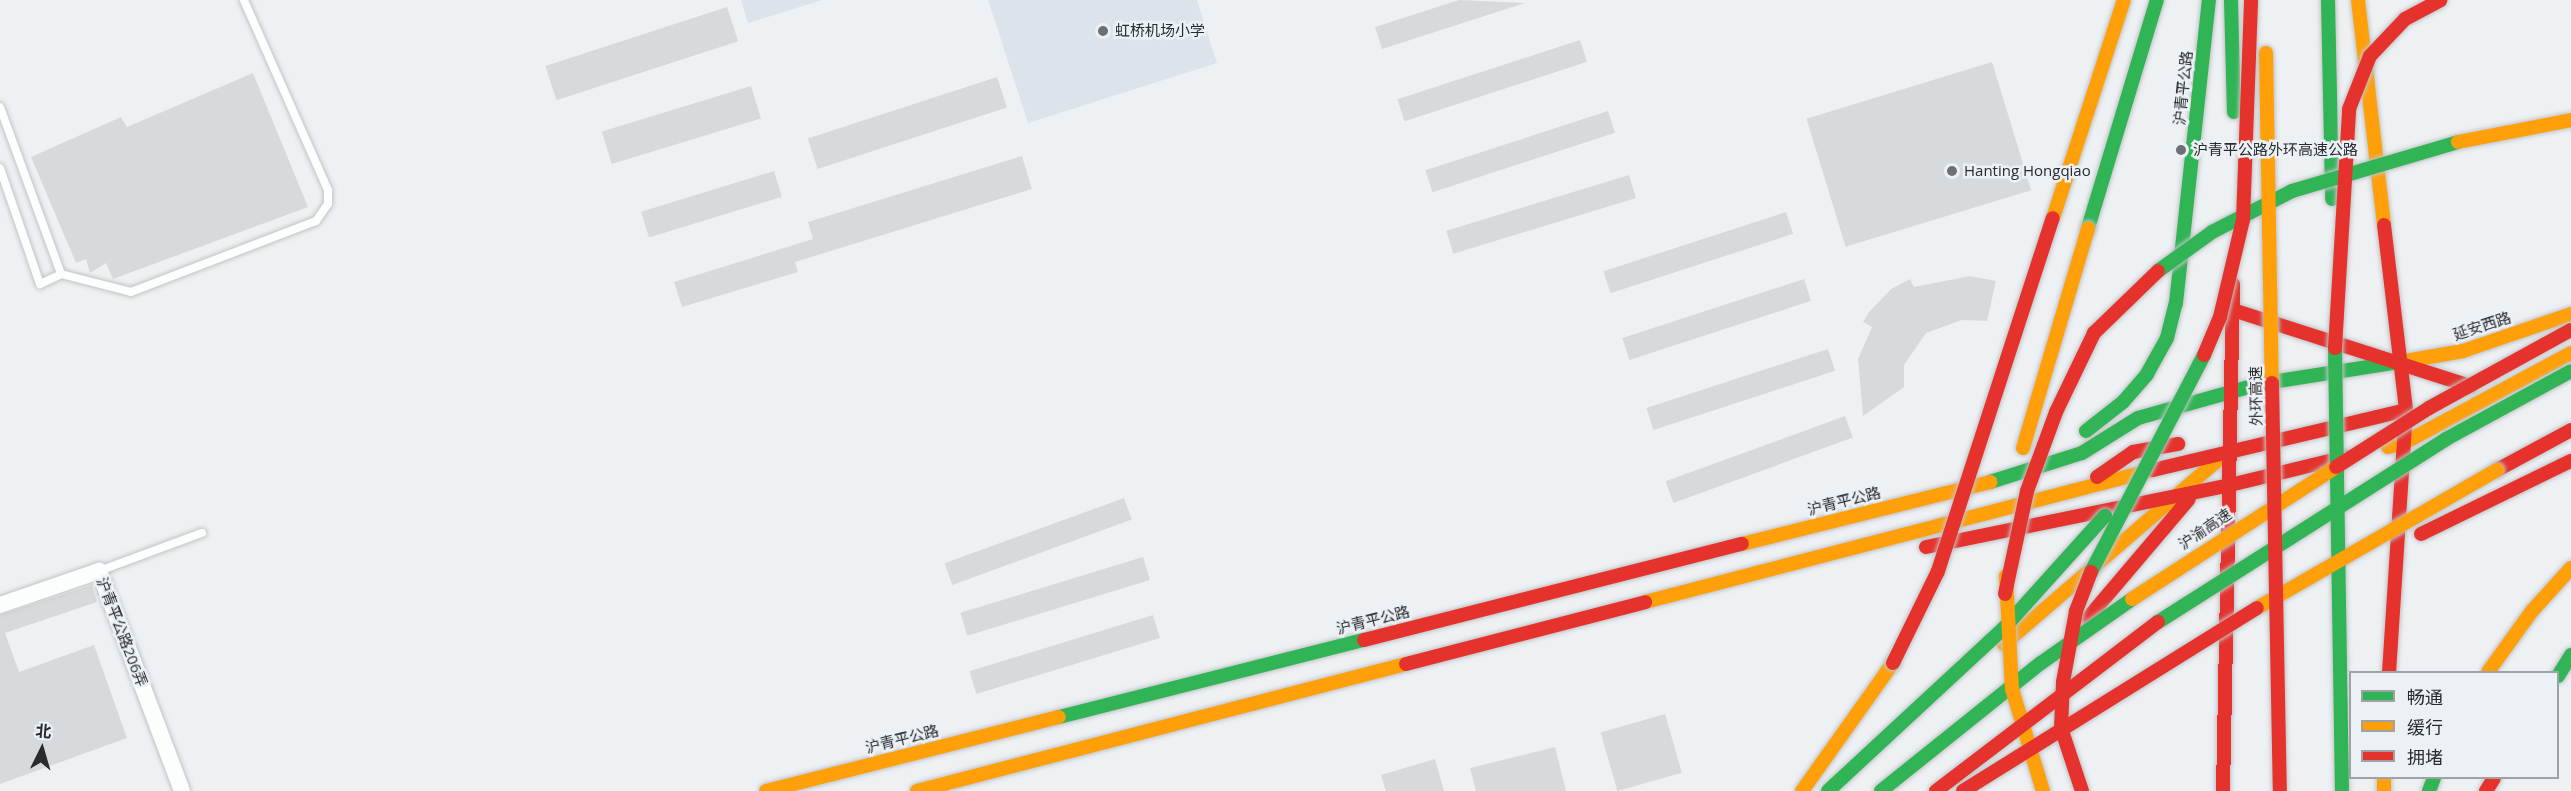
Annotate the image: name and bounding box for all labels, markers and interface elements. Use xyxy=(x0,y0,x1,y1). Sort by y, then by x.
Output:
place label: 虹桥机场小学 xyxy=(1115,22,1205,40)
marker: 虹桥机场小学 xyxy=(1096,24,1110,38)
street label: 沪青平公路 xyxy=(2170,50,2196,126)
place label: 沪青平公路外环高速公路 xyxy=(2193,141,2358,159)
marker: 沪青平公路外环高速公路 xyxy=(2174,143,2188,157)
place label: Hanting Hongqiao xyxy=(1964,162,2091,180)
marker: Hanting Hongqiao xyxy=(1945,164,1959,178)
street label: 延安西路 xyxy=(2451,308,2513,344)
street label: 外环高速 xyxy=(2246,366,2266,426)
street label: 沪青平公路 xyxy=(1805,483,1883,519)
street label: 沪渝高速 xyxy=(2175,505,2235,553)
street label: 沪青平公路206弄 xyxy=(93,575,151,689)
street label: 沪青平公路 xyxy=(1334,602,1412,638)
legend xyxy=(2349,671,2559,779)
text: 畅通 xyxy=(2407,685,2443,709)
text: 缓行 xyxy=(2407,715,2443,739)
north arrow xyxy=(12,719,72,779)
text: 北 xyxy=(35,719,52,743)
street label: 沪青平公路 xyxy=(863,721,941,757)
text: 拥堵 xyxy=(2407,745,2443,769)

